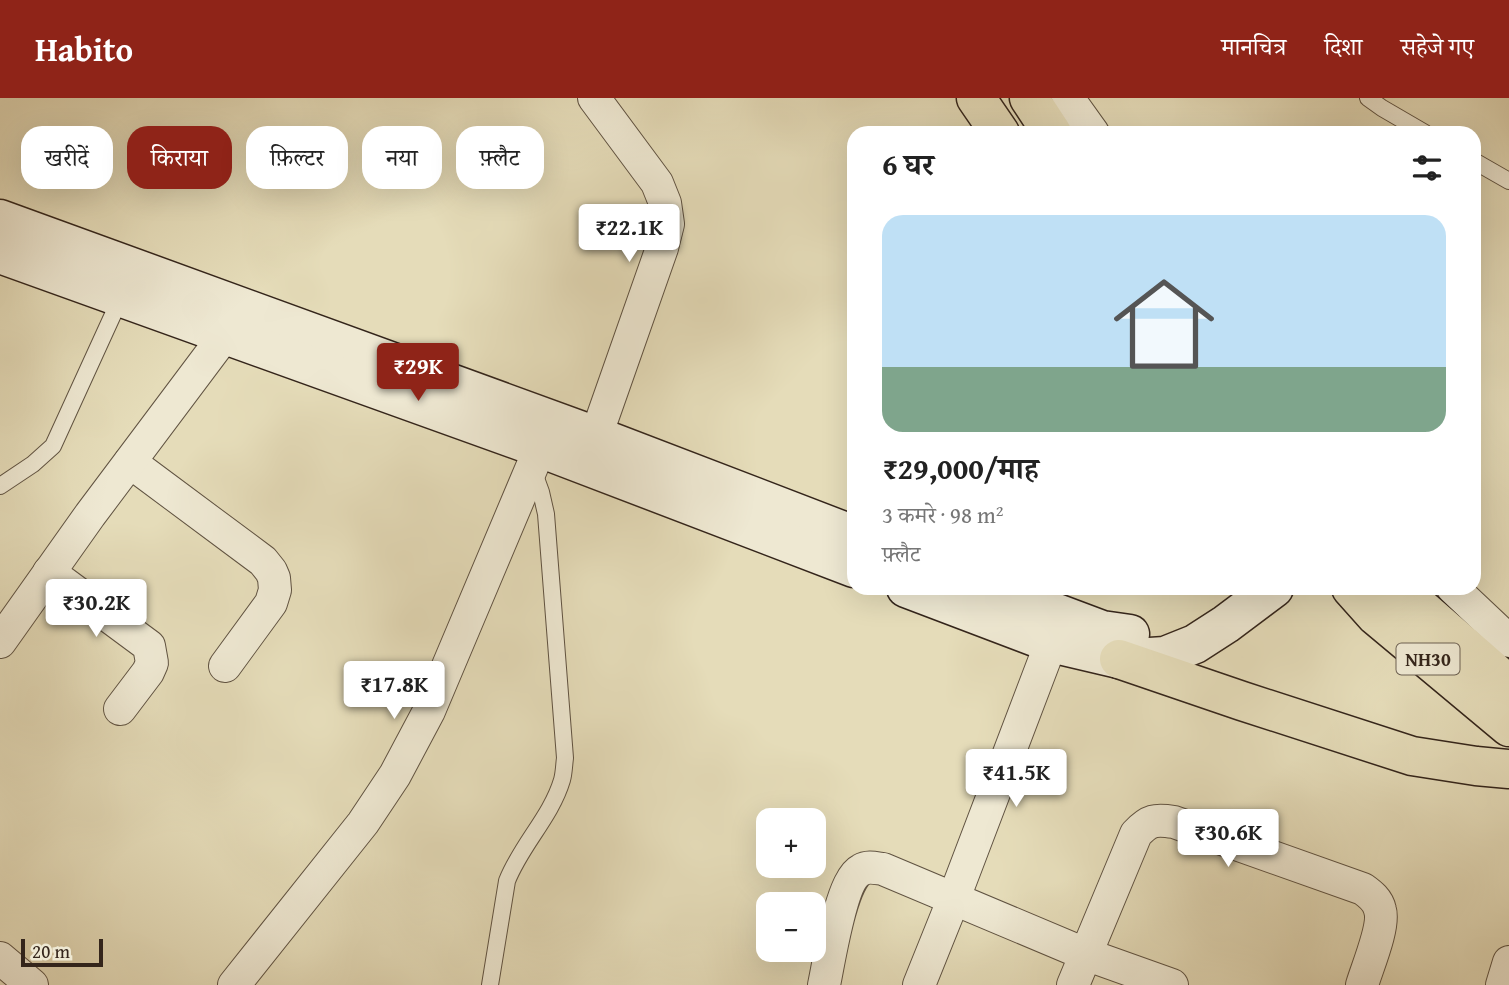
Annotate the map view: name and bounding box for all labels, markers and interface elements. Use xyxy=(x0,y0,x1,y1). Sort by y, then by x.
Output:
text: Habito xyxy=(35,25,133,73)
text: मानचित्र xyxy=(1221,29,1286,64)
text: दिशा xyxy=(1324,29,1362,64)
text: सहेजे गए xyxy=(1400,29,1474,64)
chip: खरीदें xyxy=(21,126,113,189)
chip: किराया xyxy=(127,126,232,189)
chip: फ़िल्टर xyxy=(246,126,348,189)
chip: नया xyxy=(362,126,442,189)
chip: फ़्लैट xyxy=(456,126,544,189)
text: 6 घर xyxy=(882,142,934,186)
icon: filters xyxy=(1408,149,1446,187)
pin: ₹22.1K xyxy=(572,204,686,264)
text: ₹22.1K xyxy=(595,210,663,243)
icon: home xyxy=(1101,261,1227,387)
pin: ₹29K xyxy=(377,344,459,403)
text: ₹29K xyxy=(393,349,443,382)
text: ₹29,000/माह xyxy=(882,446,1039,490)
text: 3 कमरे · 98 m² xyxy=(882,498,1004,531)
text: फ़्लैट xyxy=(882,537,920,570)
pin: ₹30.2K xyxy=(39,580,153,639)
text: ₹30.2K xyxy=(62,585,130,618)
road number: NH30 xyxy=(1396,644,1460,674)
pin: ₹17.8K xyxy=(337,662,451,721)
text: ₹17.8K xyxy=(360,667,428,700)
pin: ₹41.5K xyxy=(959,750,1073,809)
text: ₹41.5K xyxy=(982,755,1050,788)
map controls xyxy=(756,808,826,962)
button: + xyxy=(756,808,826,878)
pin: ₹30.6K xyxy=(1171,810,1285,869)
text: ₹30.6K xyxy=(1194,815,1262,848)
button: − xyxy=(756,892,826,962)
scale bar xyxy=(21,936,103,968)
text: 20 m xyxy=(32,937,70,965)

